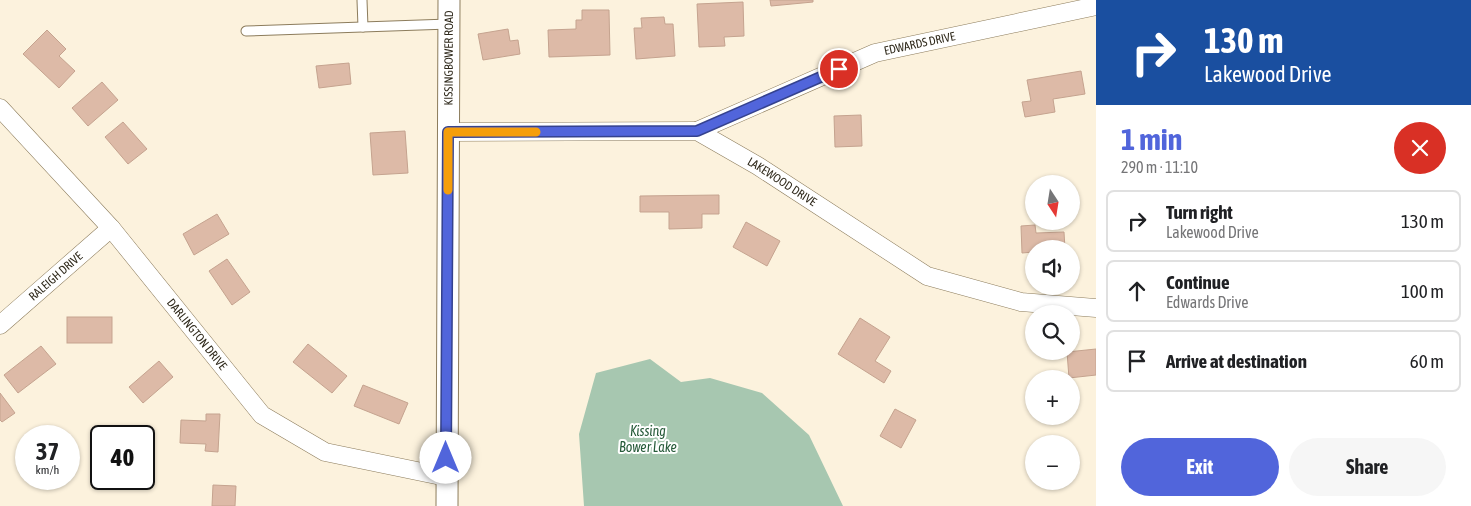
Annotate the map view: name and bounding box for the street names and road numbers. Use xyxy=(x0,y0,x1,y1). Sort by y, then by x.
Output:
street label: KISSINGBOWER ROAD xyxy=(442,10,456,106)
street label: EDWARDS DRIVE xyxy=(883,29,957,58)
street label: LAKEWOOD DRIVE xyxy=(745,154,819,209)
street label: RALEIGH DRIVE xyxy=(26,249,85,303)
street label: DARLINGTON DRIVE xyxy=(164,296,230,373)

